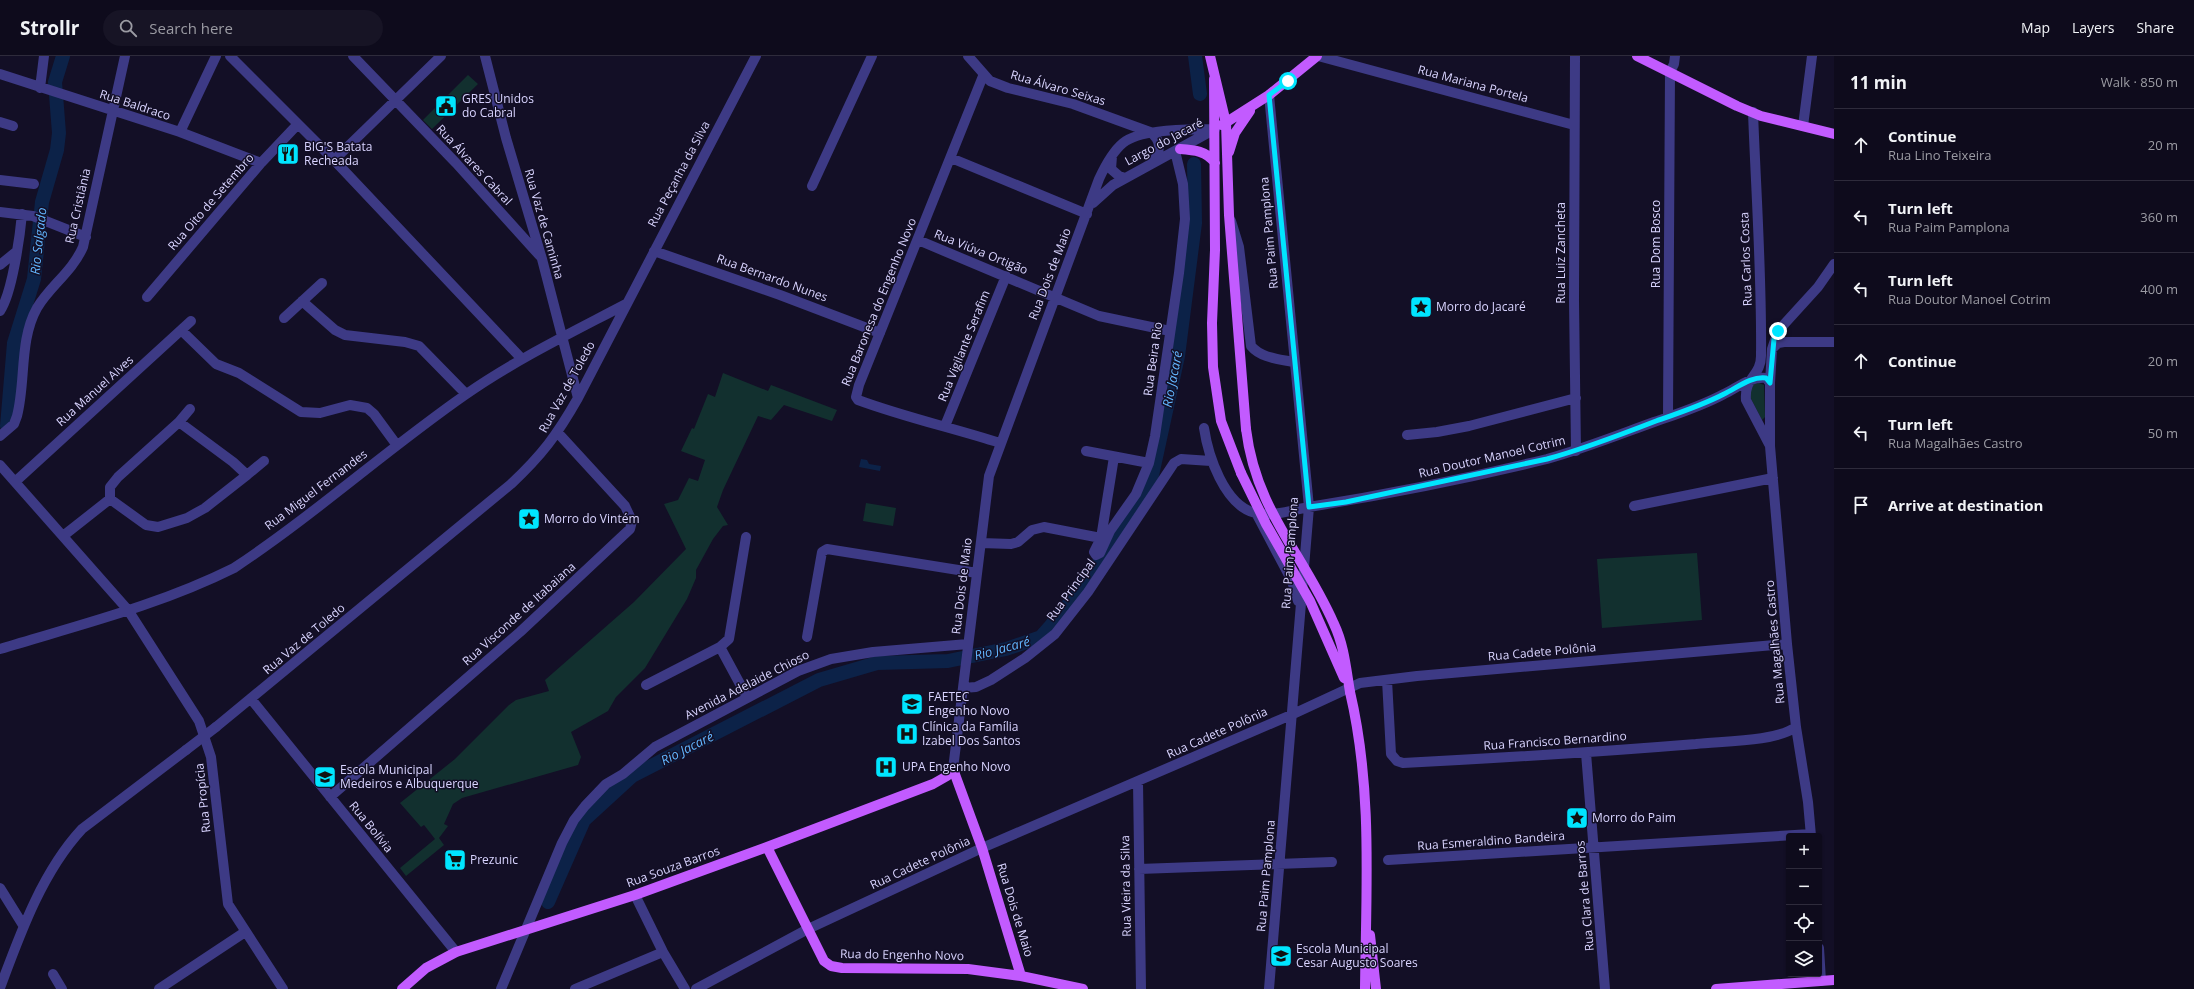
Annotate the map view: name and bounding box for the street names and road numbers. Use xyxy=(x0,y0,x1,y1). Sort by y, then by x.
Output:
street label: Rua Mariana Portela xyxy=(1416,61,1530,106)
street label: Rua Álvaro Seixas xyxy=(1009,66,1108,109)
street label: Rua Baldraco xyxy=(97,85,173,124)
street label: Largo do Jacaré xyxy=(1122,114,1206,169)
street label: Rua Peçanha da Silva xyxy=(643,118,714,230)
street label: Rua Álvares Cabral xyxy=(433,121,516,209)
street label: Rua Oito de Setembro xyxy=(164,149,258,254)
street label: Rua Cristiânia xyxy=(61,167,94,245)
street label: Rua Vaz de Caminha xyxy=(521,167,568,281)
street label: Rua Paim Pamplona xyxy=(1255,176,1282,290)
street label: Rua Dom Bosco xyxy=(1647,200,1664,288)
street label: Rua Luiz Zancheta xyxy=(1552,202,1569,304)
street label: Rua Carlos Costa xyxy=(1735,212,1756,306)
street label: Rua Baronesa do Engenho Novo xyxy=(837,215,920,389)
street label: Rua Viúva Ortigão xyxy=(932,225,1031,278)
street label: Rua Dois de Maio xyxy=(1024,225,1075,322)
street label: Rua Bernardo Nunes xyxy=(714,250,830,306)
street label: Rua Vigilante Serafim xyxy=(933,288,994,404)
street label: Rua Beira Rio xyxy=(1139,321,1166,397)
street label: Rua Vaz de Toledo xyxy=(534,338,599,436)
street label: Rua Manuel Alves xyxy=(52,351,137,430)
street label: Rua Doutor Manoel Cotrim xyxy=(1417,431,1567,482)
street label: Rua Miguel Fernandes xyxy=(261,445,371,534)
street label: Rua Paim Pamplona xyxy=(1277,496,1302,610)
street label: Rua Dois de Maio xyxy=(947,537,976,635)
street label: Rua Principal xyxy=(1042,555,1099,624)
street label: Rua Visconde de Itabaiana xyxy=(458,558,579,669)
street label: Rua Magalhães Castro xyxy=(1761,579,1788,705)
street label: Rua Vaz de Toledo xyxy=(259,599,348,678)
street label: Rua Cadete Polônia xyxy=(1487,638,1597,665)
street label: Avenida Adelaide Chioso xyxy=(682,646,812,723)
street label: Rua Cadete Polônia xyxy=(1164,703,1270,762)
street label: Rua Francisco Bernardino xyxy=(1483,727,1627,754)
street label: Rua Propícia xyxy=(190,762,215,834)
street label: Rua Bolívia xyxy=(346,798,397,856)
street label: Rua Paim Pamplona xyxy=(1252,819,1279,933)
street label: Rua Esmeraldino Bandeira xyxy=(1417,827,1565,854)
street label: Rua Cadete Polônia xyxy=(867,832,973,893)
street label: Rua Vieira da Silva xyxy=(1116,835,1135,937)
street label: Rua Clara de Barros xyxy=(1571,840,1598,952)
street label: Rua Souza Barros xyxy=(624,842,722,891)
street label: Rua Dois de Maio xyxy=(993,861,1038,959)
street label: Rua do Engenho Novo xyxy=(840,945,964,964)

